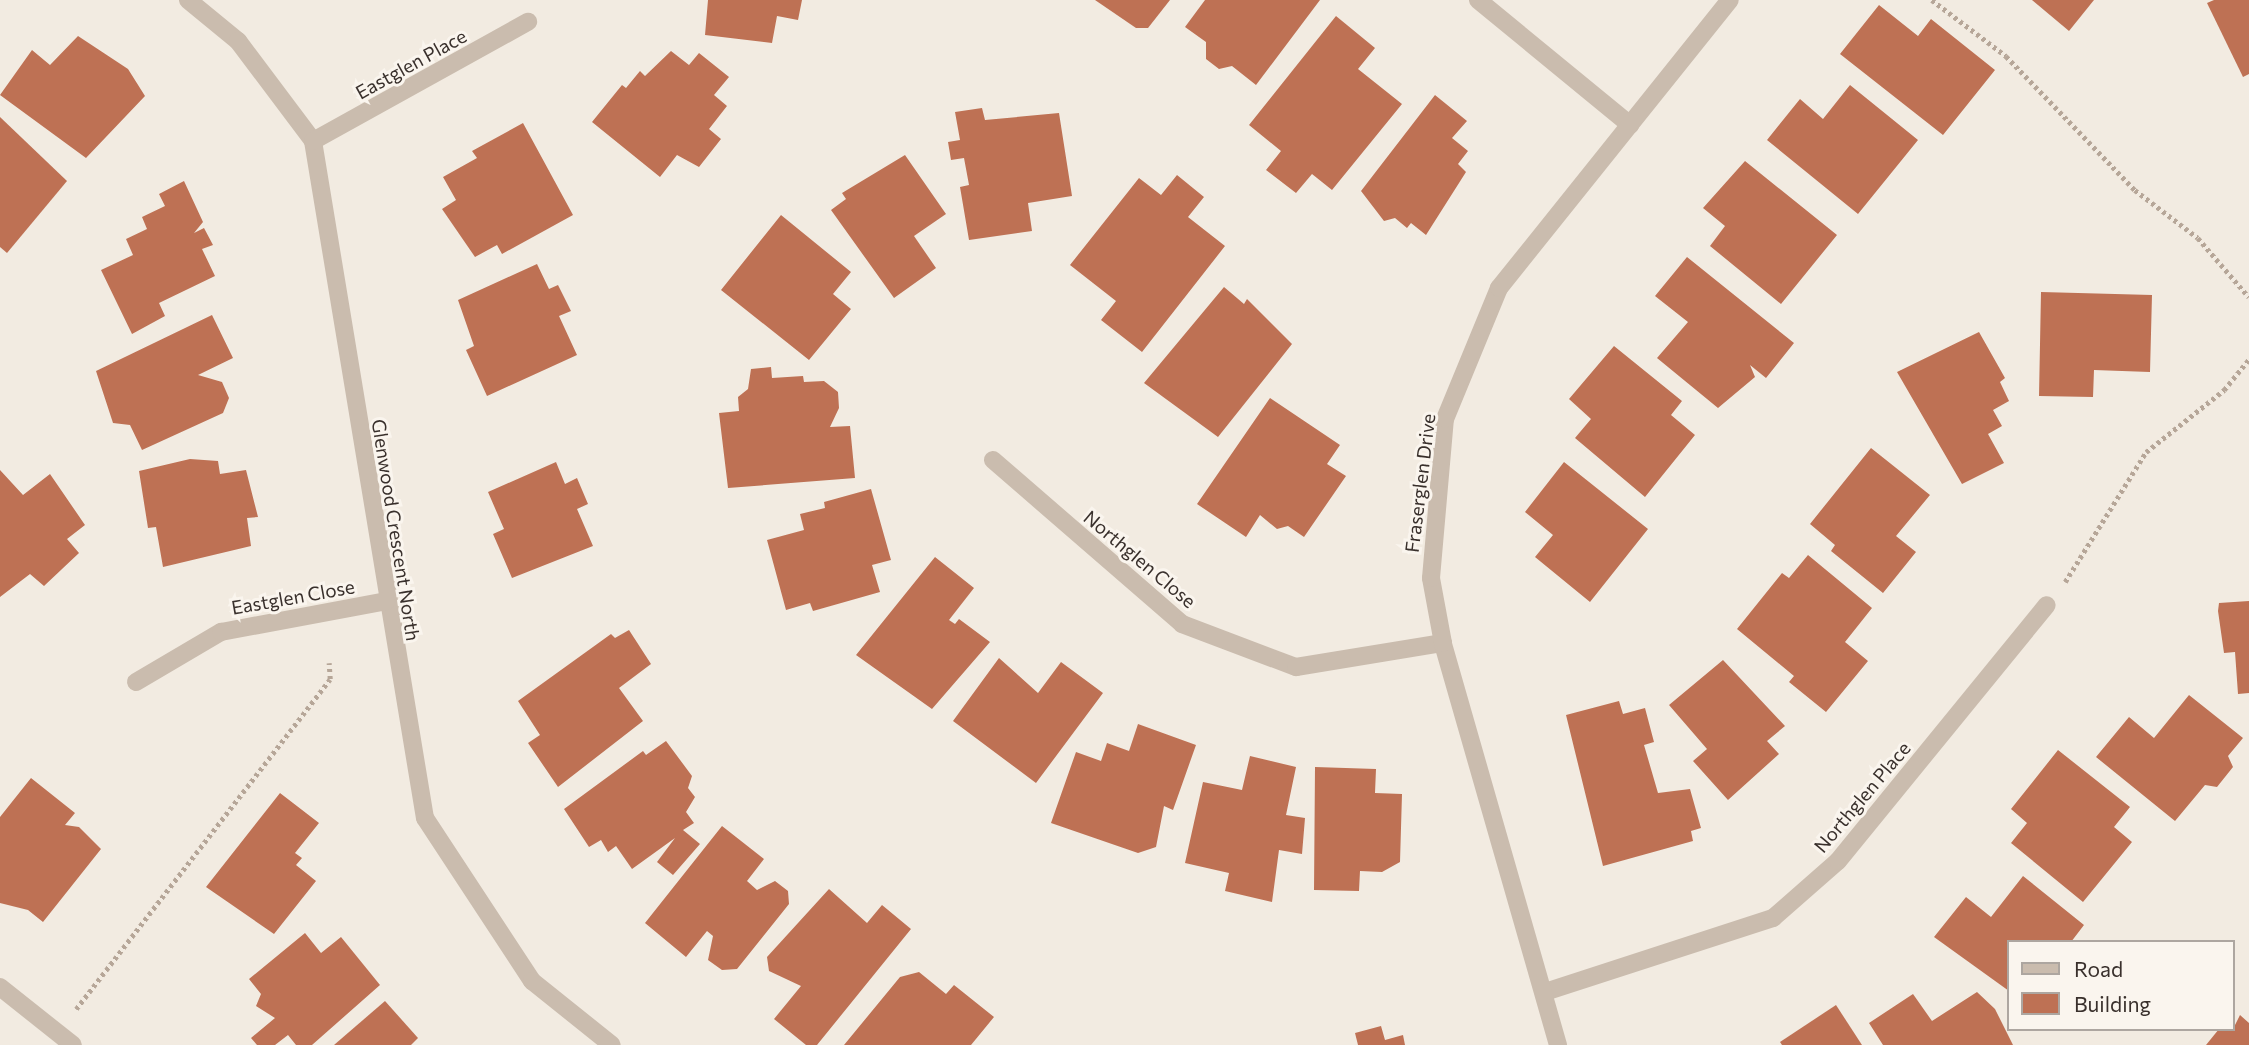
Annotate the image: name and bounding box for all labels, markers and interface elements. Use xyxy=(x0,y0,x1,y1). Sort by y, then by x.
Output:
street label: Eastglen Place xyxy=(352,24,470,104)
street label: Fraserglen Drive xyxy=(1400,412,1440,554)
street label: Glenwood Crescent North xyxy=(367,417,425,643)
street label: Northglen Close xyxy=(1079,506,1201,612)
street label: Eastglen Close xyxy=(229,575,357,619)
street label: Northglen Place xyxy=(1809,737,1915,857)
legend xyxy=(2008,940,2235,1031)
text: Road xyxy=(2074,956,2123,981)
text: Building xyxy=(2074,991,2151,1016)

